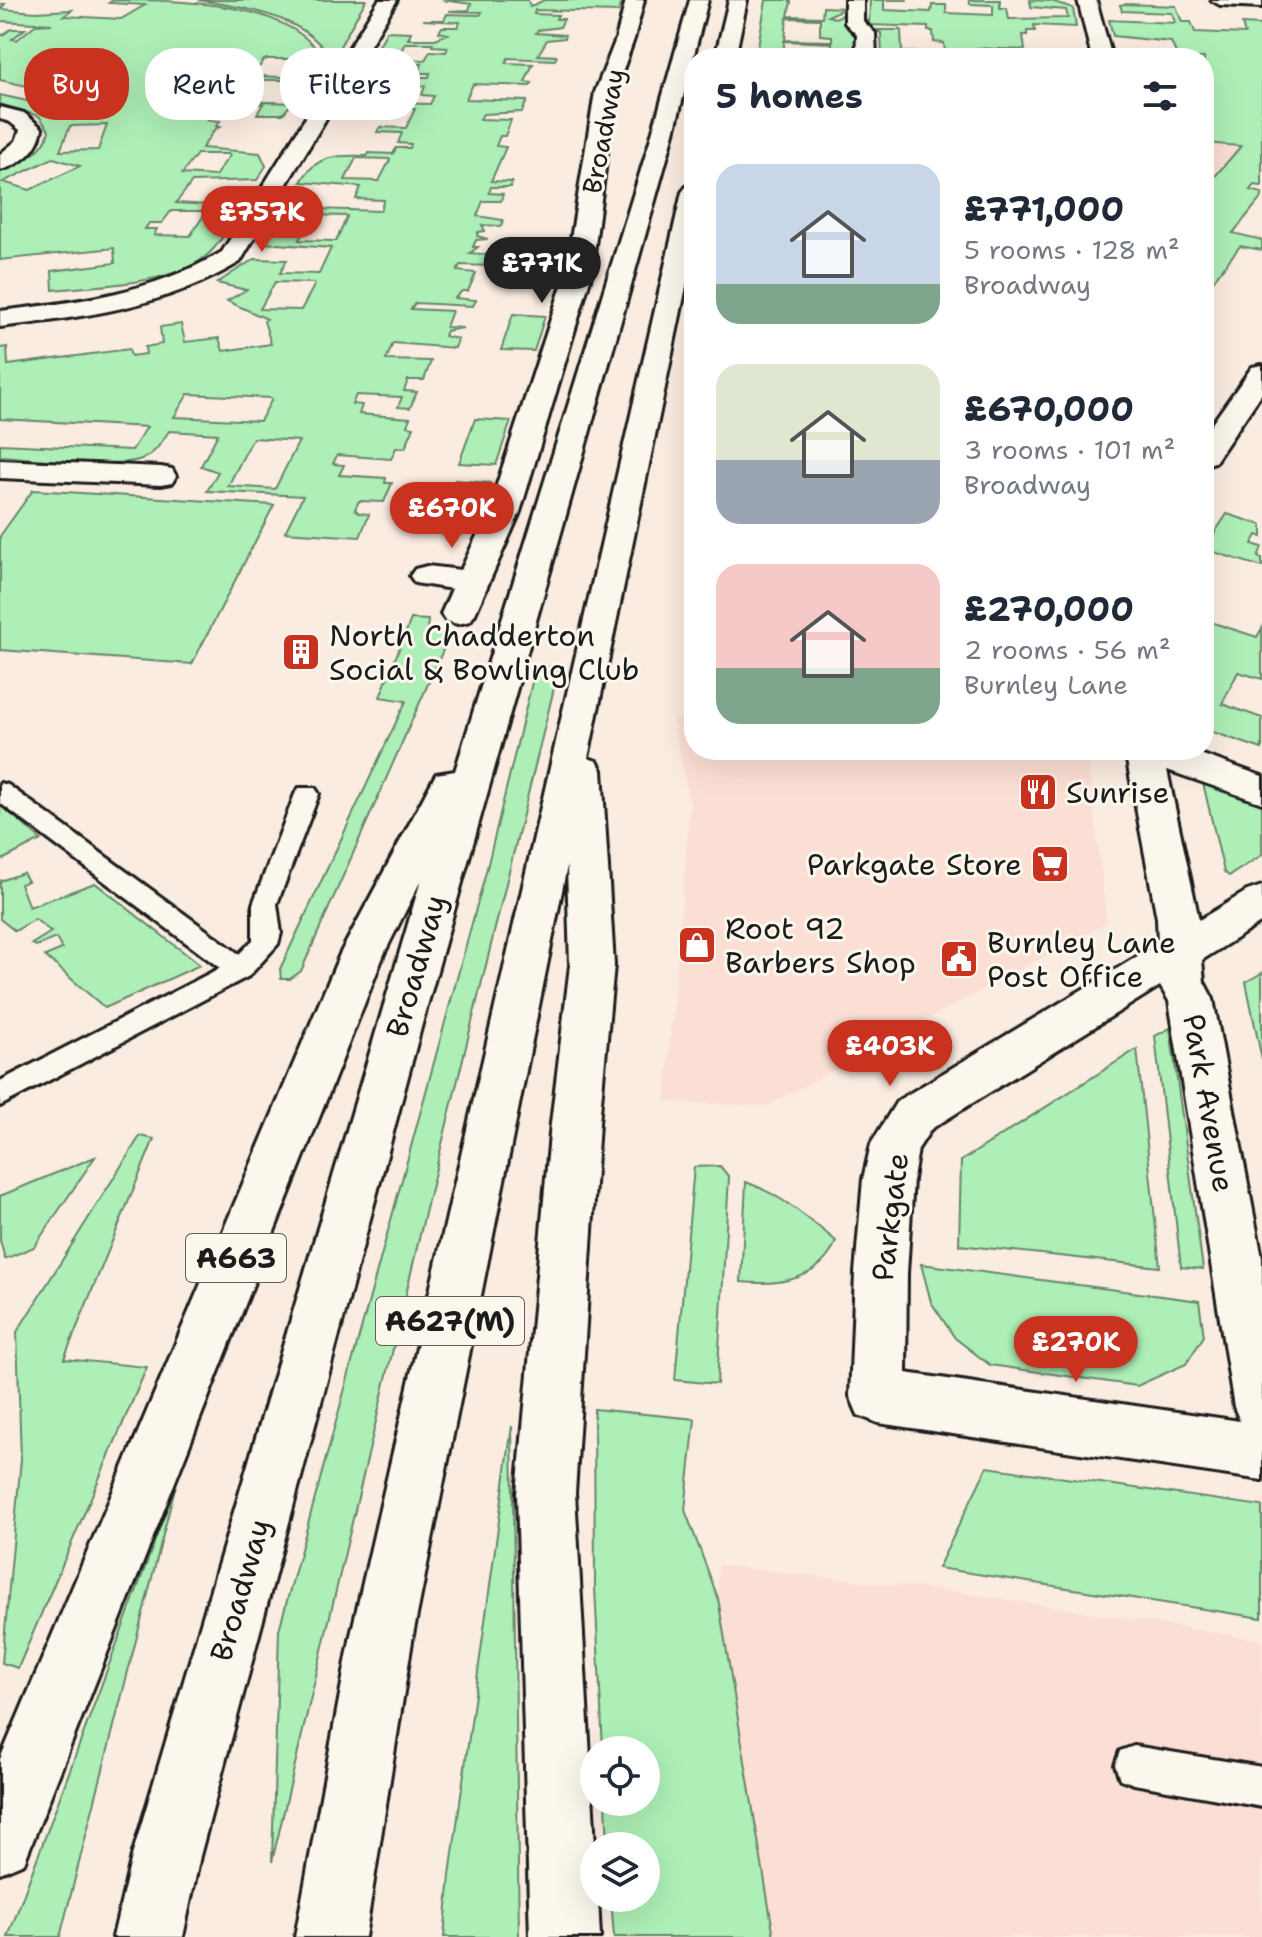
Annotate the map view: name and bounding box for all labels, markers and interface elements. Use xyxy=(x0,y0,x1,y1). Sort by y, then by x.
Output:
chip: Buy xyxy=(24,48,129,120)
chip: Rent xyxy=(145,48,264,120)
chip: Filters xyxy=(280,48,420,120)
street label: Broadway xyxy=(574,65,632,197)
text: 5 homes xyxy=(716,73,863,119)
icon: filters xyxy=(1138,74,1182,118)
pin: £757K xyxy=(206,186,318,254)
text: £771,000 xyxy=(964,186,1124,232)
text: £757K xyxy=(219,194,305,229)
icon: home xyxy=(780,196,876,292)
text: 5 rooms · 128 m² xyxy=(964,232,1180,267)
pin: £771K xyxy=(486,237,598,305)
text: £771K xyxy=(502,245,582,280)
text: Broadway xyxy=(964,267,1091,302)
text: £670,000 xyxy=(964,386,1134,432)
icon: home xyxy=(780,396,876,492)
text: 3 rooms · 101 m² xyxy=(964,432,1175,467)
text: Broadway xyxy=(964,467,1091,502)
pin: £670K xyxy=(396,482,508,550)
text: £670K xyxy=(408,490,496,525)
text: £270,000 xyxy=(964,586,1134,632)
icon: home xyxy=(780,596,876,692)
place label: North Chadderton Social & Bowling Club xyxy=(329,615,639,690)
building icon: North Chadderton Social & Bowling Club xyxy=(280,631,322,673)
text: 2 rooms · 56 m² xyxy=(964,632,1171,667)
text: Burnley Lane xyxy=(964,667,1128,702)
restaurant icon: Sunrise xyxy=(1017,771,1059,813)
place label: Sunrise xyxy=(1066,772,1170,813)
supermarket icon: Parkgate Store xyxy=(1029,843,1071,885)
place label: Parkgate Store xyxy=(807,844,1022,885)
street label: Broadway xyxy=(376,890,456,1042)
place label: Root 92 Barbers Shop xyxy=(725,908,916,983)
place label: Burnley Lane Post Office xyxy=(987,922,1176,997)
shop icon: Root 92 Barbers Shop xyxy=(676,924,718,966)
public building icon: Burnley Lane Post Office xyxy=(938,938,980,980)
street label: Park Avenue xyxy=(1173,1011,1245,1195)
pin: £403K xyxy=(834,1020,946,1088)
text: £403K xyxy=(845,1028,935,1063)
street label: Parkgate xyxy=(862,1150,918,1284)
road number: A663 xyxy=(186,1234,286,1282)
road number: A627(M) xyxy=(376,1297,524,1345)
pin: £270K xyxy=(1020,1316,1132,1384)
text: £270K xyxy=(1032,1324,1120,1359)
street label: Broadway xyxy=(200,1514,280,1666)
map controls xyxy=(580,1736,660,1912)
button: locate xyxy=(580,1736,660,1816)
button: layers xyxy=(580,1832,660,1912)

